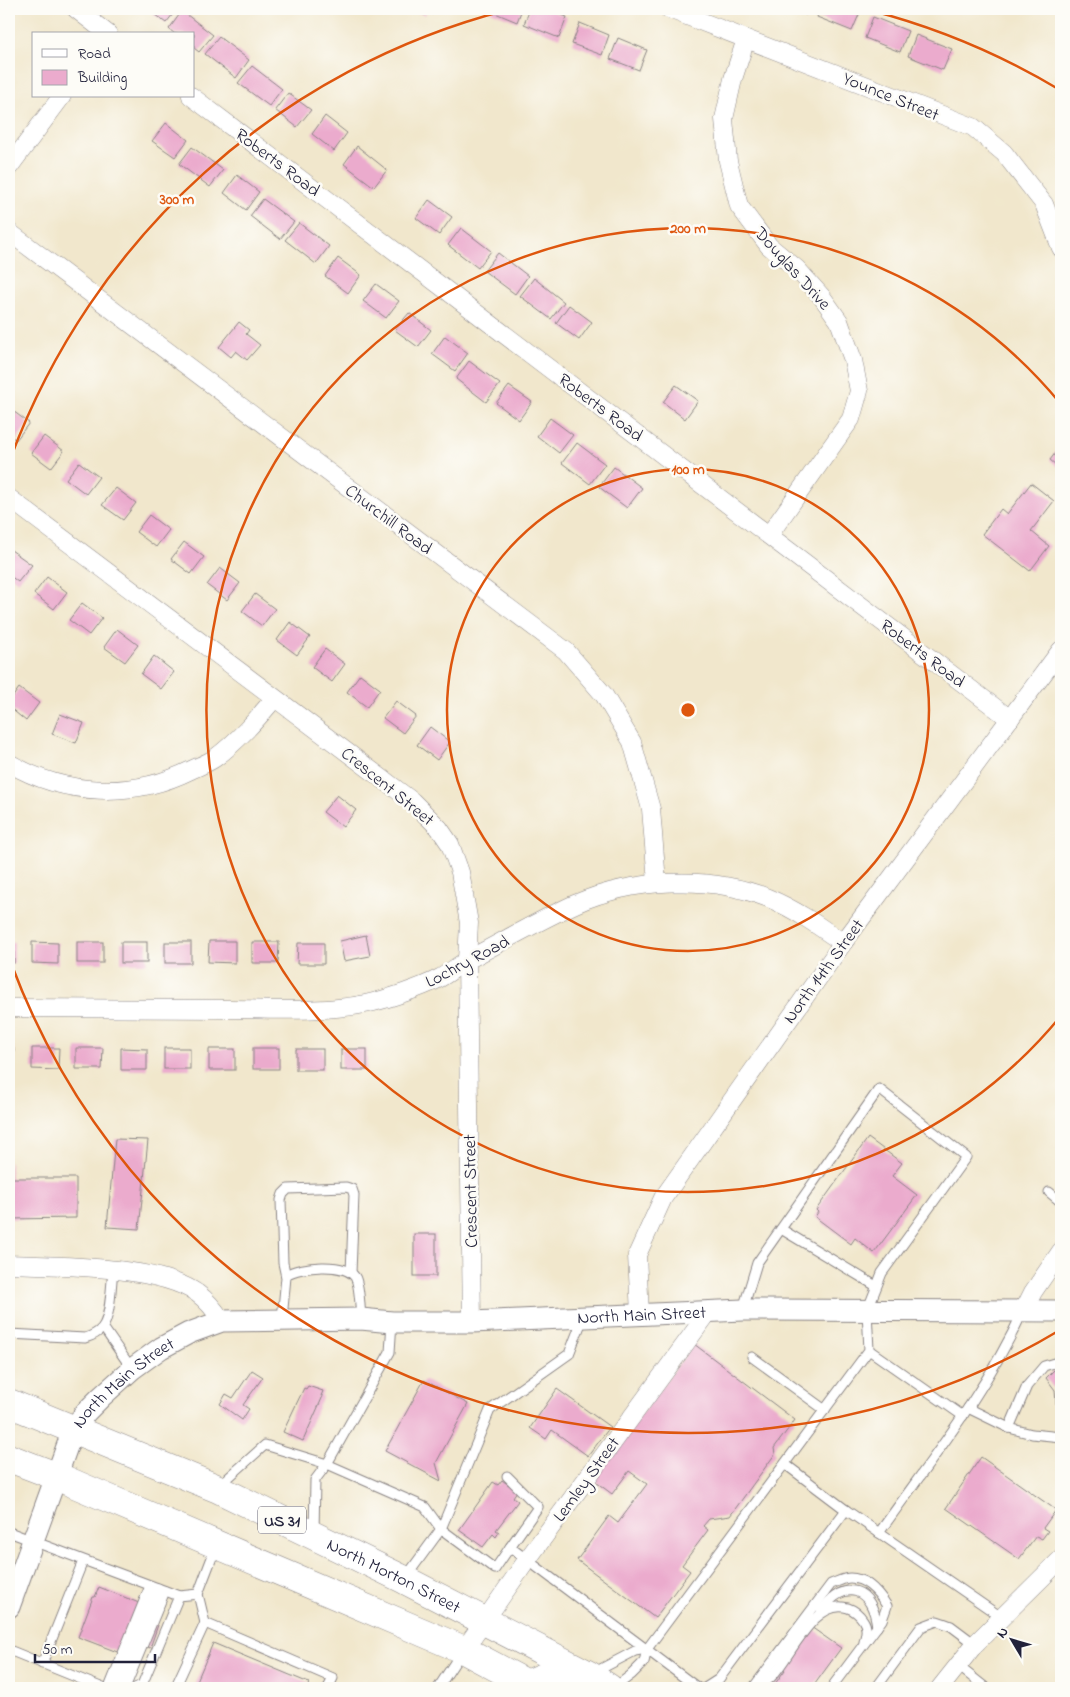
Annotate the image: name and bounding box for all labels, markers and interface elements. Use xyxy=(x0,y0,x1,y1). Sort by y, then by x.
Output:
legend xyxy=(32,32,195,98)
text: Road xyxy=(78,43,111,65)
text: Building xyxy=(77,67,127,90)
street label: Younce Street xyxy=(838,67,942,129)
street label: Roberts Road xyxy=(229,123,325,204)
text: 300 m xyxy=(159,189,195,211)
text: 200 m xyxy=(669,218,706,240)
street label: Douglas Drive xyxy=(746,221,837,318)
street label: Roberts Road xyxy=(552,368,648,449)
text: 100 m xyxy=(671,459,705,481)
street label: Churchill Road xyxy=(339,479,437,562)
street label: Roberts Road xyxy=(874,614,970,695)
centre of rings xyxy=(679,701,697,719)
street label: Crescent Street xyxy=(334,742,439,833)
street label: North 14th Street xyxy=(778,914,872,1030)
street label: Lochry Road xyxy=(421,930,515,996)
street label: Crescent Street xyxy=(458,1134,486,1248)
street label: North Main Street xyxy=(577,1301,707,1332)
street label: North Main Street xyxy=(67,1332,180,1434)
street label: Lemley Street xyxy=(548,1432,627,1528)
road number: US 31 xyxy=(258,1506,306,1534)
street label: North Morton Street xyxy=(322,1533,464,1621)
north arrow xyxy=(988,1614,1038,1664)
text: N xyxy=(992,1623,1014,1643)
scale bar xyxy=(35,1632,155,1664)
text: 50 m xyxy=(42,1639,73,1661)

